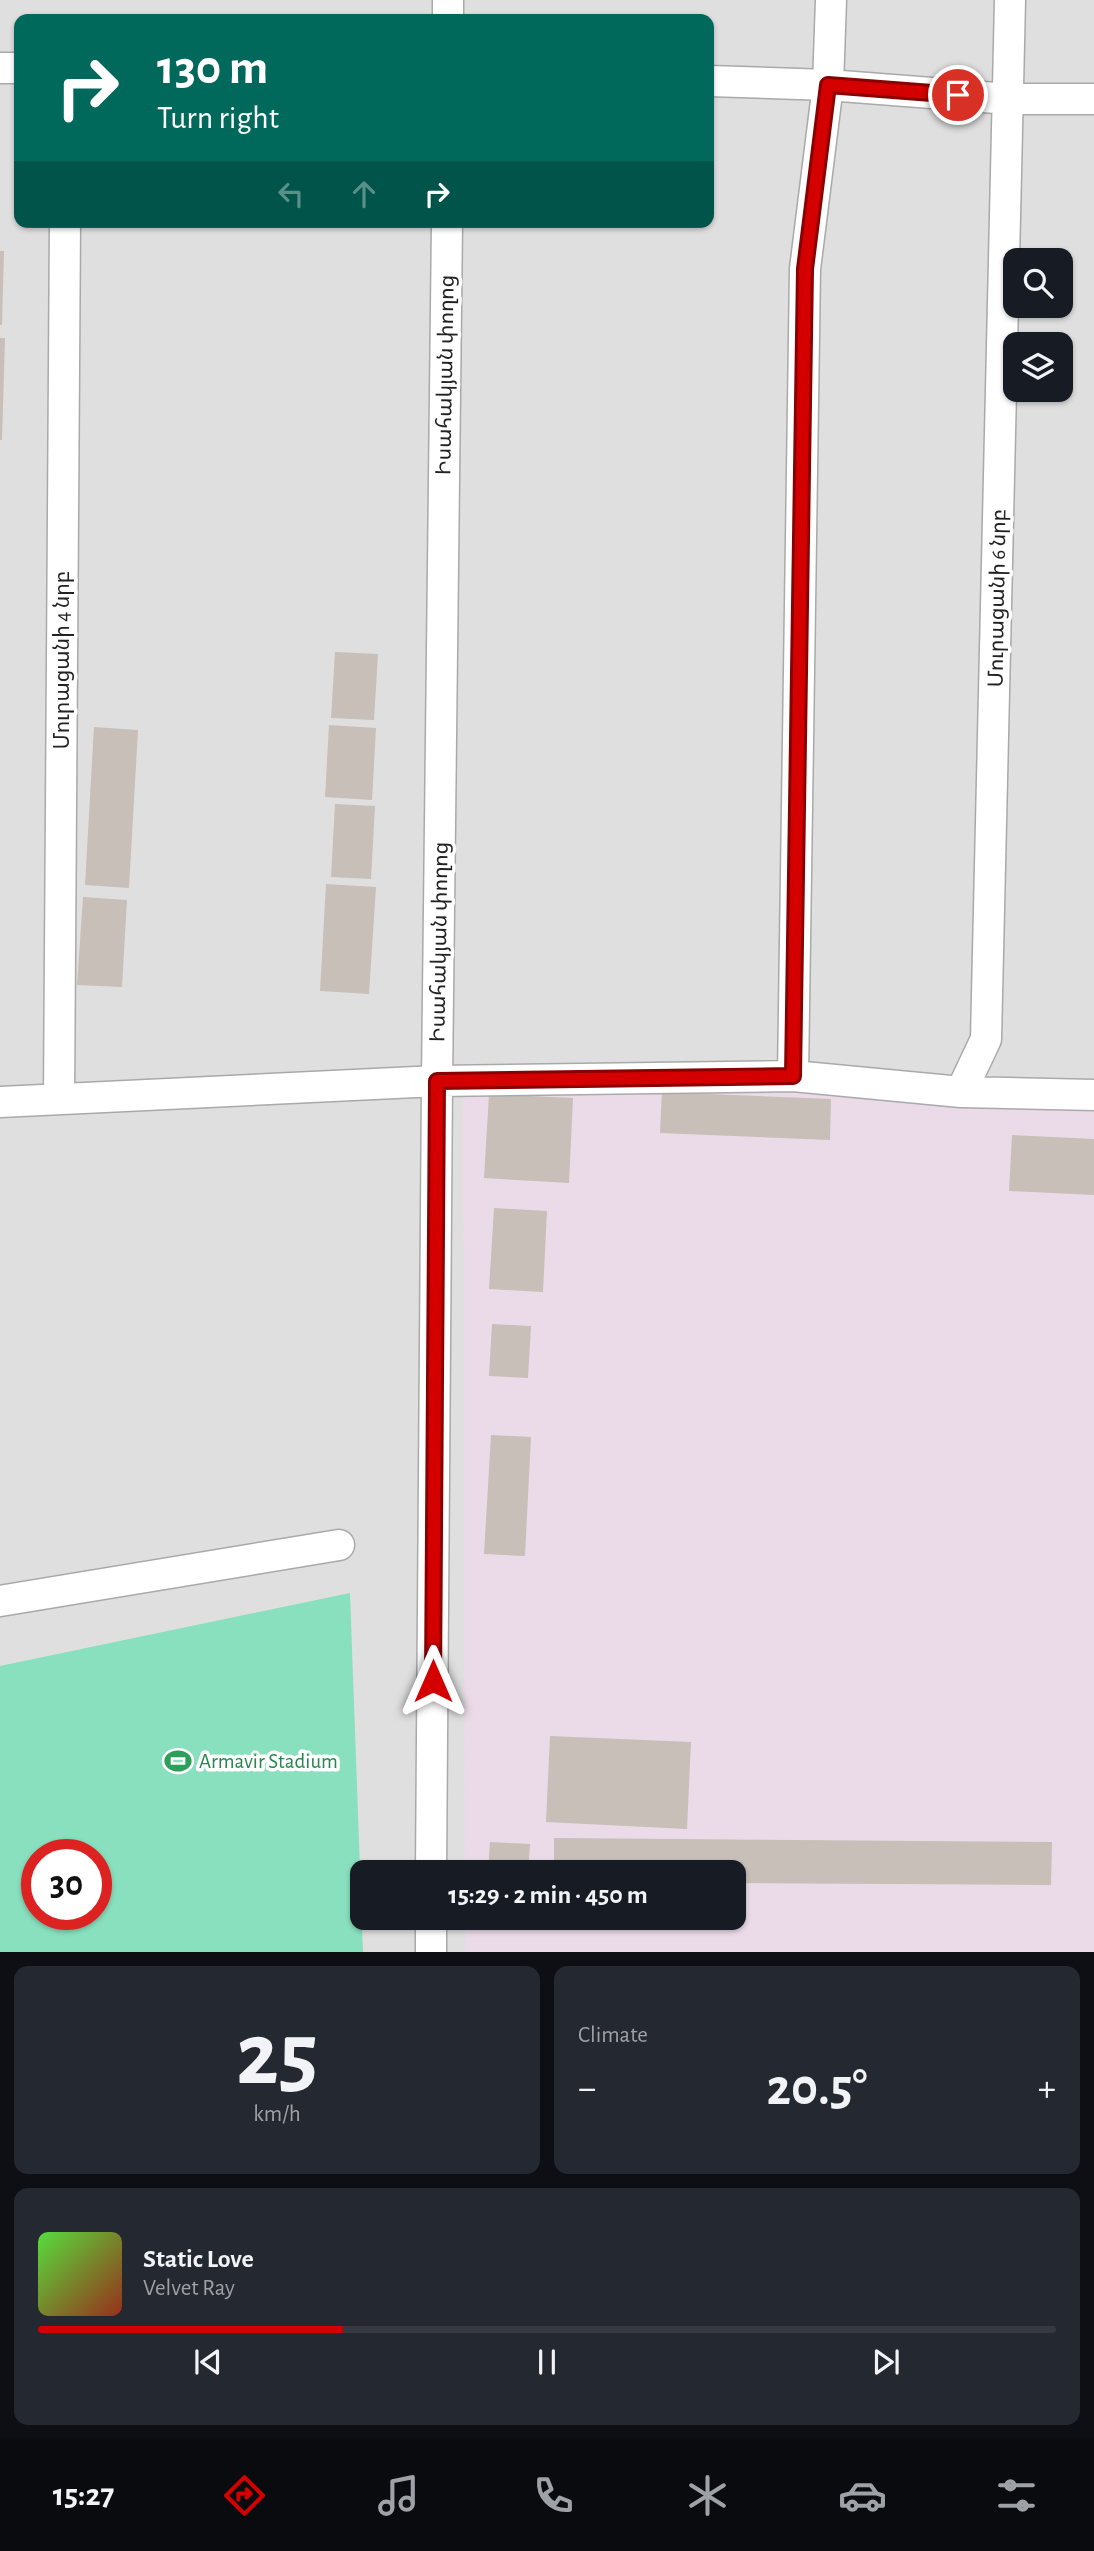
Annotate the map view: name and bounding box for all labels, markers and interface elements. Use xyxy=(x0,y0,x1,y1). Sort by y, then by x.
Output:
icon: right xyxy=(42,42,133,133)
text: 130 m xyxy=(157,44,268,93)
pin xyxy=(928,65,988,125)
icon: arrive xyxy=(939,76,977,114)
text: Turn right xyxy=(157,102,279,134)
icon: left xyxy=(272,175,310,213)
icon: ahead xyxy=(345,175,383,213)
icon: right xyxy=(418,175,456,213)
map controls xyxy=(1003,248,1073,402)
button: search xyxy=(1003,248,1073,318)
street label: Իսահակյան փողոց xyxy=(433,275,459,475)
button: layers xyxy=(1003,332,1073,402)
street label: Մուրացանի 6 նրբ xyxy=(985,509,1011,687)
street label: Մուրացանի 4 նրբ xyxy=(52,571,74,749)
street label: Իսահակյան փողոց xyxy=(427,842,453,1042)
position arrow xyxy=(396,1644,470,1718)
sports icon: Armavir Stadium xyxy=(163,1746,193,1776)
place label: Armavir Stadium xyxy=(199,1751,338,1772)
speed limit sign: 30 xyxy=(21,1839,112,1930)
text: 15:29 · 2 min · 450 m xyxy=(448,1882,648,1908)
text: 25 xyxy=(236,2010,318,2101)
text: Climate xyxy=(578,2024,648,2047)
text: 20.5° xyxy=(766,2062,868,2114)
text: − xyxy=(578,2070,596,2108)
text: + xyxy=(1038,2070,1056,2108)
text: km/h xyxy=(253,2103,301,2126)
text: Static Love xyxy=(143,2246,254,2272)
text: Velvet Ray xyxy=(143,2277,235,2300)
icon: previous xyxy=(189,2343,227,2381)
icon: pause xyxy=(528,2343,566,2381)
icon: next xyxy=(867,2343,905,2381)
icon: directions xyxy=(220,2471,269,2520)
icon: music xyxy=(374,2471,423,2520)
icon: phone xyxy=(529,2471,578,2520)
icon: climate xyxy=(683,2471,732,2520)
icon: car xyxy=(838,2471,887,2520)
icon: filters xyxy=(992,2471,1041,2520)
text: 15:27 xyxy=(53,2479,114,2511)

